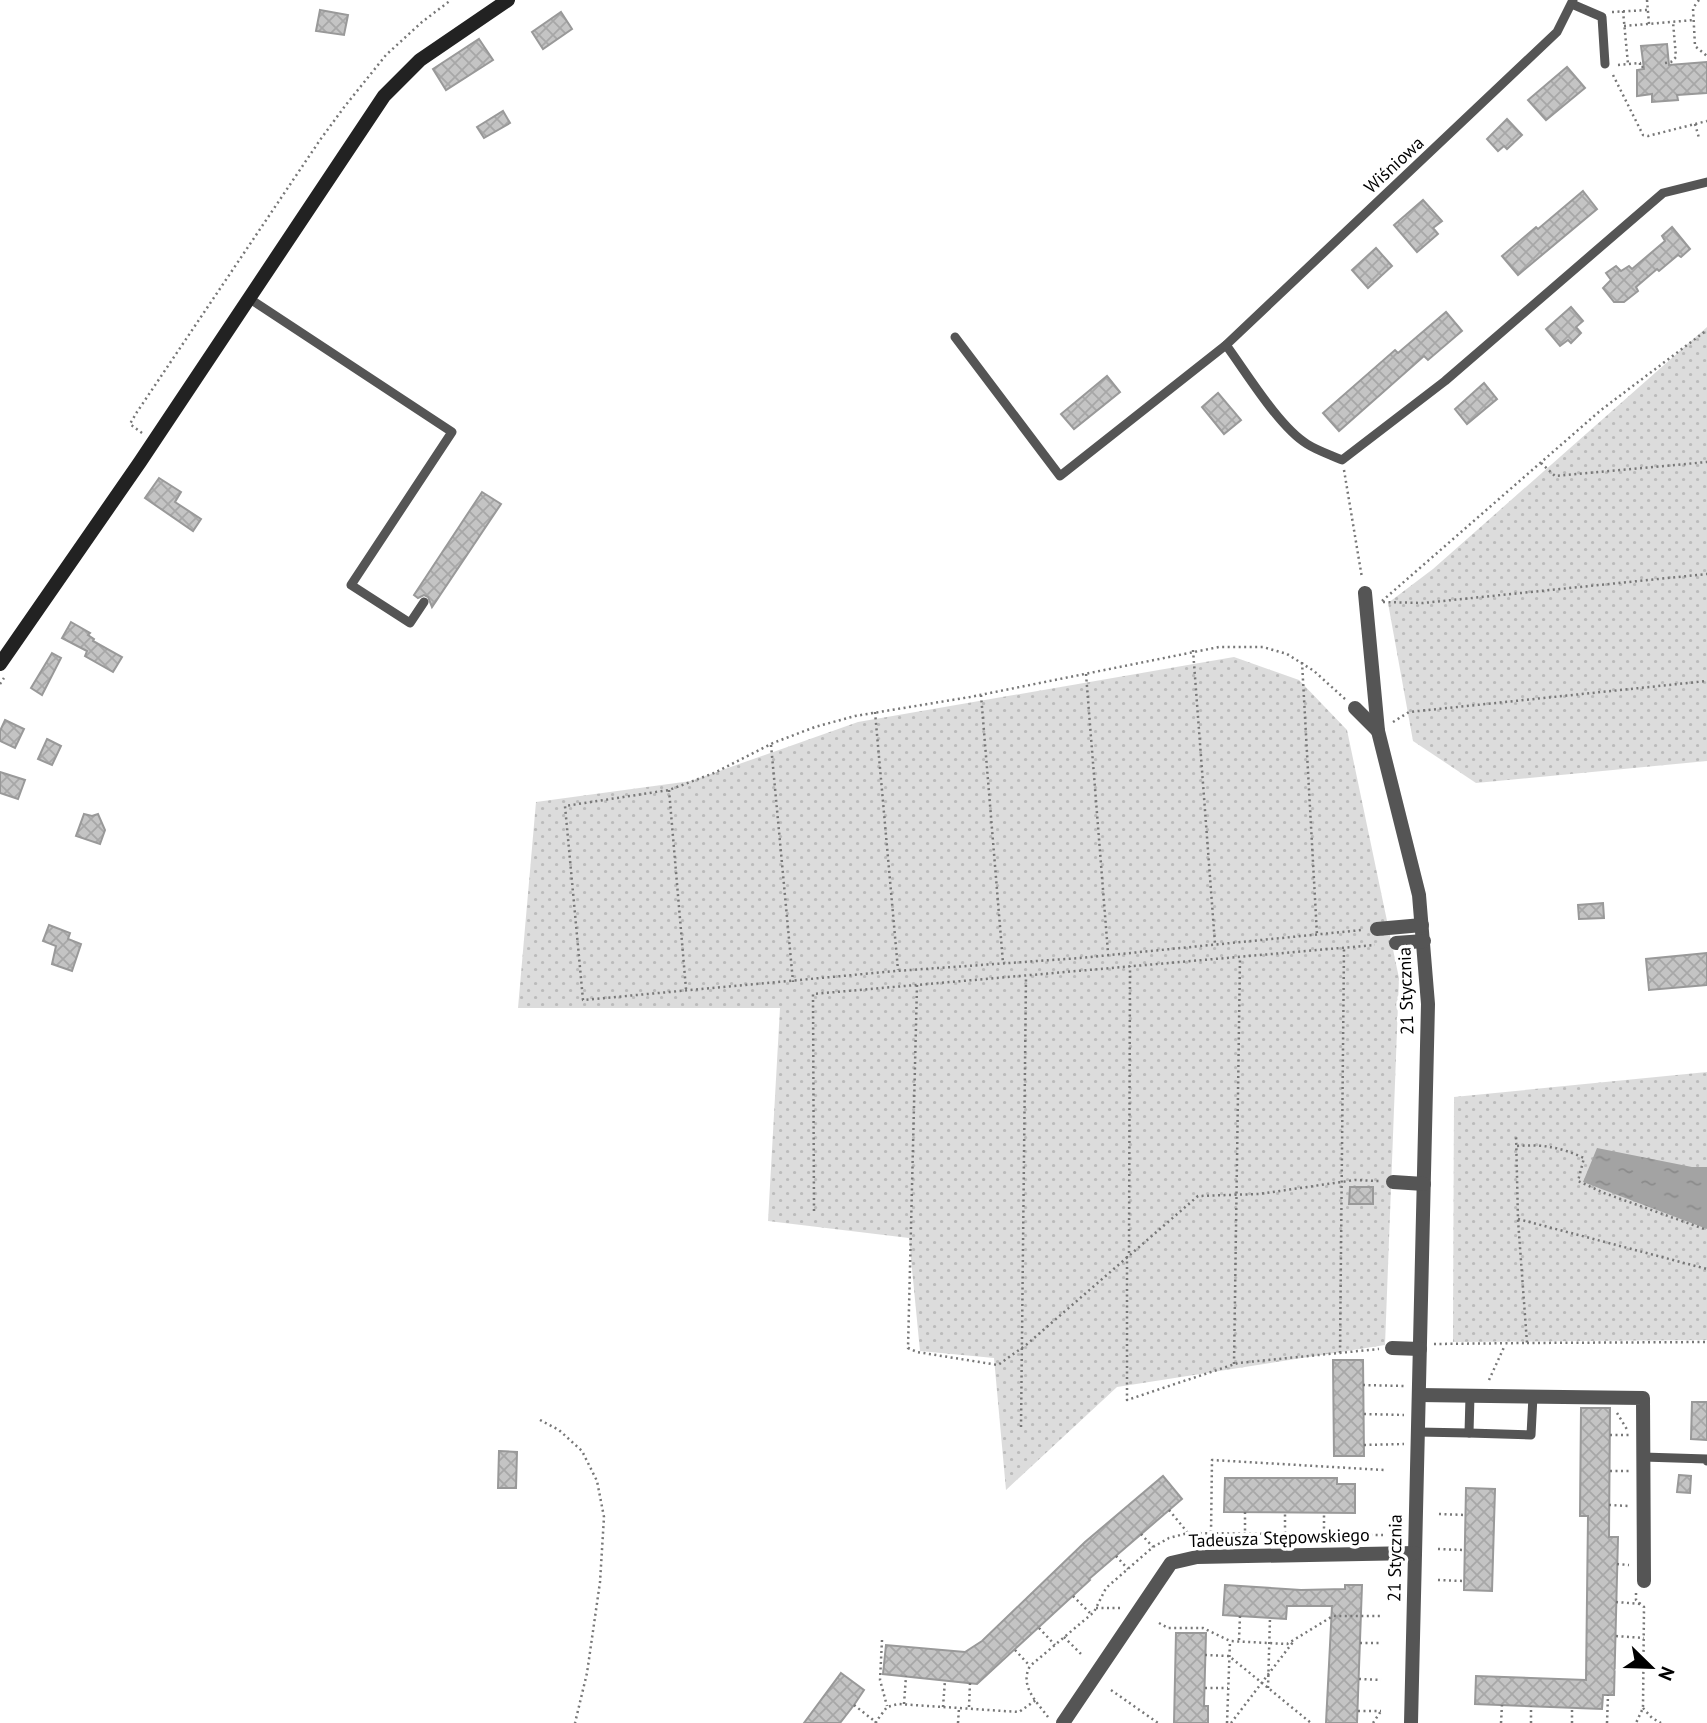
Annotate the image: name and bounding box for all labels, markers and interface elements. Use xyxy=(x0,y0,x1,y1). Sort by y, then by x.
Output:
street label: Wiśniowa xyxy=(1359,131,1428,198)
street label: 21 Stycznia xyxy=(1392,947,1419,1035)
street label: 21 Stycznia xyxy=(1382,1514,1407,1602)
street label: Tadeusza Stępowskiego xyxy=(1188,1523,1370,1552)
north arrow xyxy=(1616,1632,1686,1702)
text: N xyxy=(1653,1663,1680,1684)

